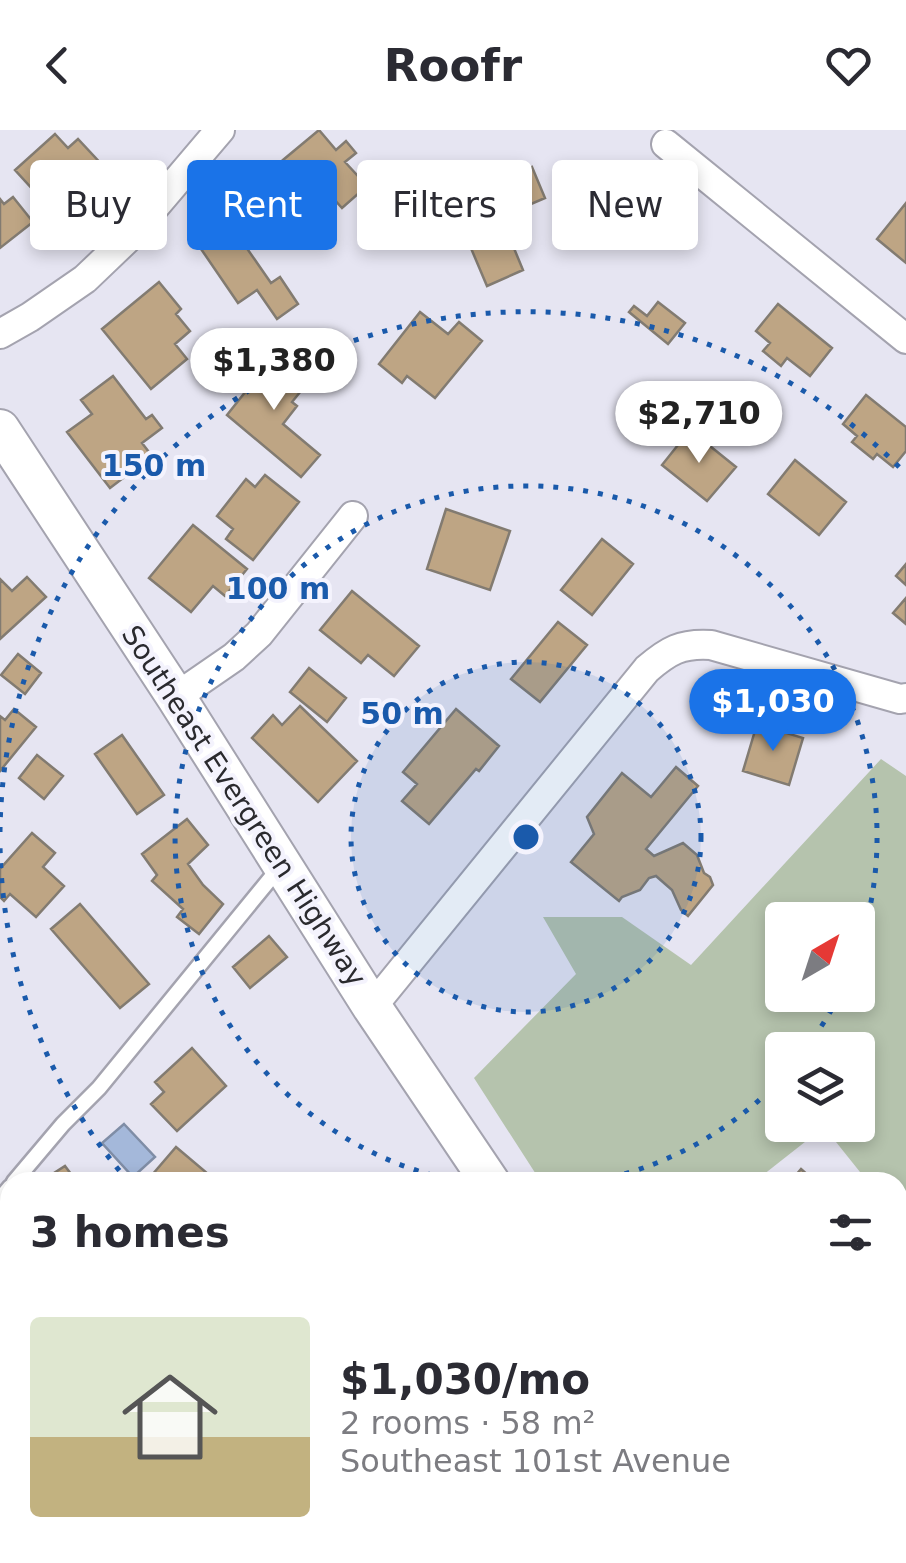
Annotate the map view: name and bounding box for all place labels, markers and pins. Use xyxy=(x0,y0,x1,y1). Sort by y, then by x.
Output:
pin: $1,380 xyxy=(193,328,355,413)
pin: $2,710 xyxy=(618,381,780,466)
pin: $1,030 xyxy=(692,669,854,754)
centre of rings xyxy=(508,819,544,855)

